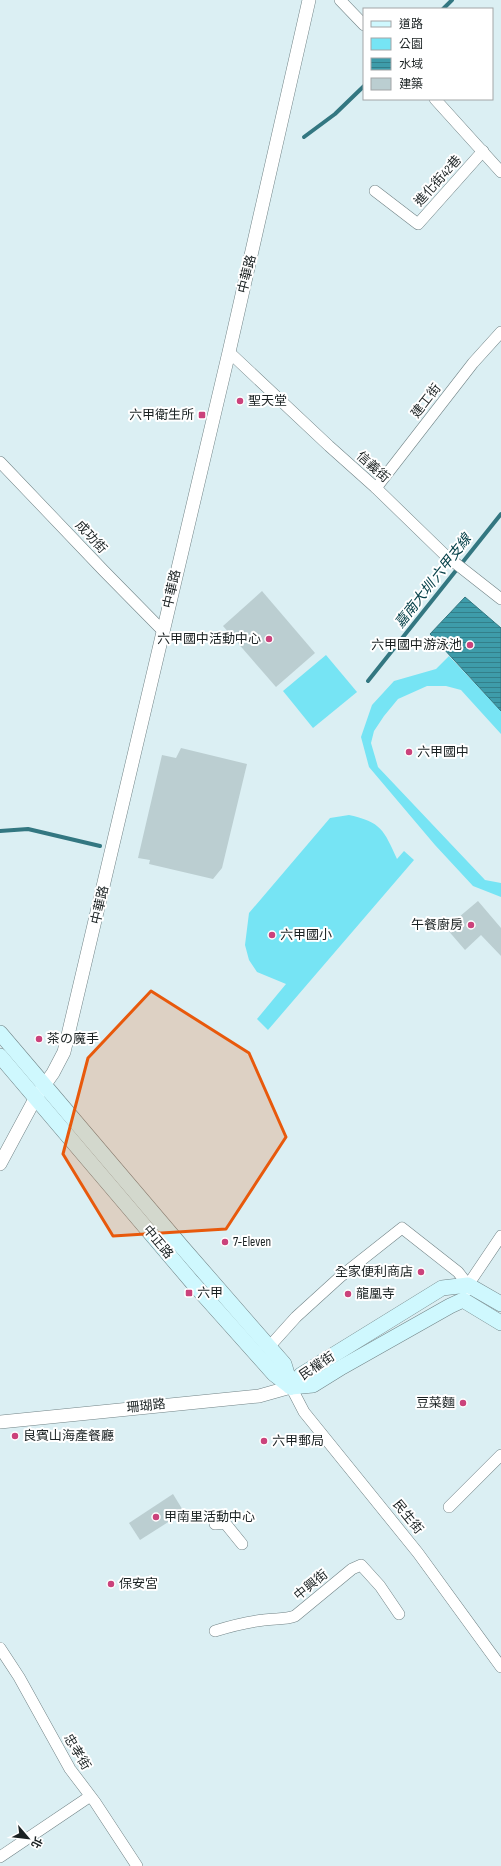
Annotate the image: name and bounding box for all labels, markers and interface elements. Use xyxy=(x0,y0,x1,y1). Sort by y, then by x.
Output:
legend xyxy=(363,8,493,100)
text: 道路 xyxy=(399,17,423,32)
text: 公園 xyxy=(399,37,423,52)
text: 水域 xyxy=(399,57,423,72)
text: 建築 xyxy=(399,77,423,92)
street label: 進化街42巷 xyxy=(411,152,465,210)
street label: 中華路 xyxy=(235,253,259,295)
street label: 建工街 xyxy=(408,381,444,421)
place label: 聖天堂 xyxy=(248,393,287,409)
marker: 聖天堂 xyxy=(235,396,245,406)
place label: 六甲衛生所 xyxy=(129,407,194,423)
marker: 六甲衛生所 xyxy=(197,410,207,420)
street label: 信義街 xyxy=(353,448,393,486)
street label: 成功街 xyxy=(72,517,110,557)
water label: 嘉南大圳 六甲支線 xyxy=(391,529,476,631)
street label: 中華路 xyxy=(160,568,184,610)
place label: 六甲國中活動中心 xyxy=(157,631,261,647)
marker: 六甲國中活動中心 xyxy=(264,634,274,644)
place label: 六甲國中游泳池 xyxy=(371,637,462,653)
marker: 六甲國中游泳池 xyxy=(465,640,475,650)
place label: 六甲國中 xyxy=(417,744,469,760)
marker: 六甲國中 xyxy=(404,747,414,757)
street label: 中華路 xyxy=(88,884,112,926)
place label: 午餐廚房 xyxy=(411,917,463,933)
marker: 午餐廚房 xyxy=(466,920,476,930)
place label: 六甲國小 xyxy=(280,927,332,943)
marker: 六甲國小 xyxy=(267,930,277,940)
place label: 茶の魔手 xyxy=(47,1031,99,1047)
marker: 茶の魔手 xyxy=(34,1034,44,1044)
street label: 中正路 xyxy=(139,1222,177,1262)
place label: 7-Eleven xyxy=(233,1234,271,1250)
marker: 7-Eleven xyxy=(220,1237,230,1247)
place label: 全家便利商店 xyxy=(335,1264,413,1280)
marker: 全家便利商店 xyxy=(416,1267,426,1277)
place label: 六甲 xyxy=(197,1285,223,1301)
place label: 龍凰寺 xyxy=(356,1286,395,1302)
marker: 六甲 xyxy=(184,1288,194,1298)
marker: 龍凰寺 xyxy=(343,1289,353,1299)
street label: 民權街 xyxy=(296,1348,338,1384)
place label: 豆菜麵 xyxy=(416,1395,455,1411)
street label: 珊瑚路 xyxy=(126,1396,166,1416)
marker: 豆菜麵 xyxy=(458,1398,468,1408)
place label: 良賓山海產餐廳 xyxy=(23,1428,114,1444)
marker: 良賓山海產餐廳 xyxy=(10,1431,20,1441)
place label: 六甲郵局 xyxy=(272,1433,324,1449)
marker: 六甲郵局 xyxy=(259,1436,269,1446)
street label: 民生街 xyxy=(390,1497,426,1537)
place label: 甲南里活動中心 xyxy=(164,1509,255,1525)
marker: 甲南里活動中心 xyxy=(151,1512,161,1522)
street label: 中興街 xyxy=(291,1567,331,1603)
place label: 保安宮 xyxy=(119,1576,158,1592)
marker: 保安宮 xyxy=(106,1579,116,1589)
street label: 忠孝街 xyxy=(60,1731,94,1773)
north arrow xyxy=(8,1818,48,1858)
text: 北 xyxy=(28,1835,45,1850)

